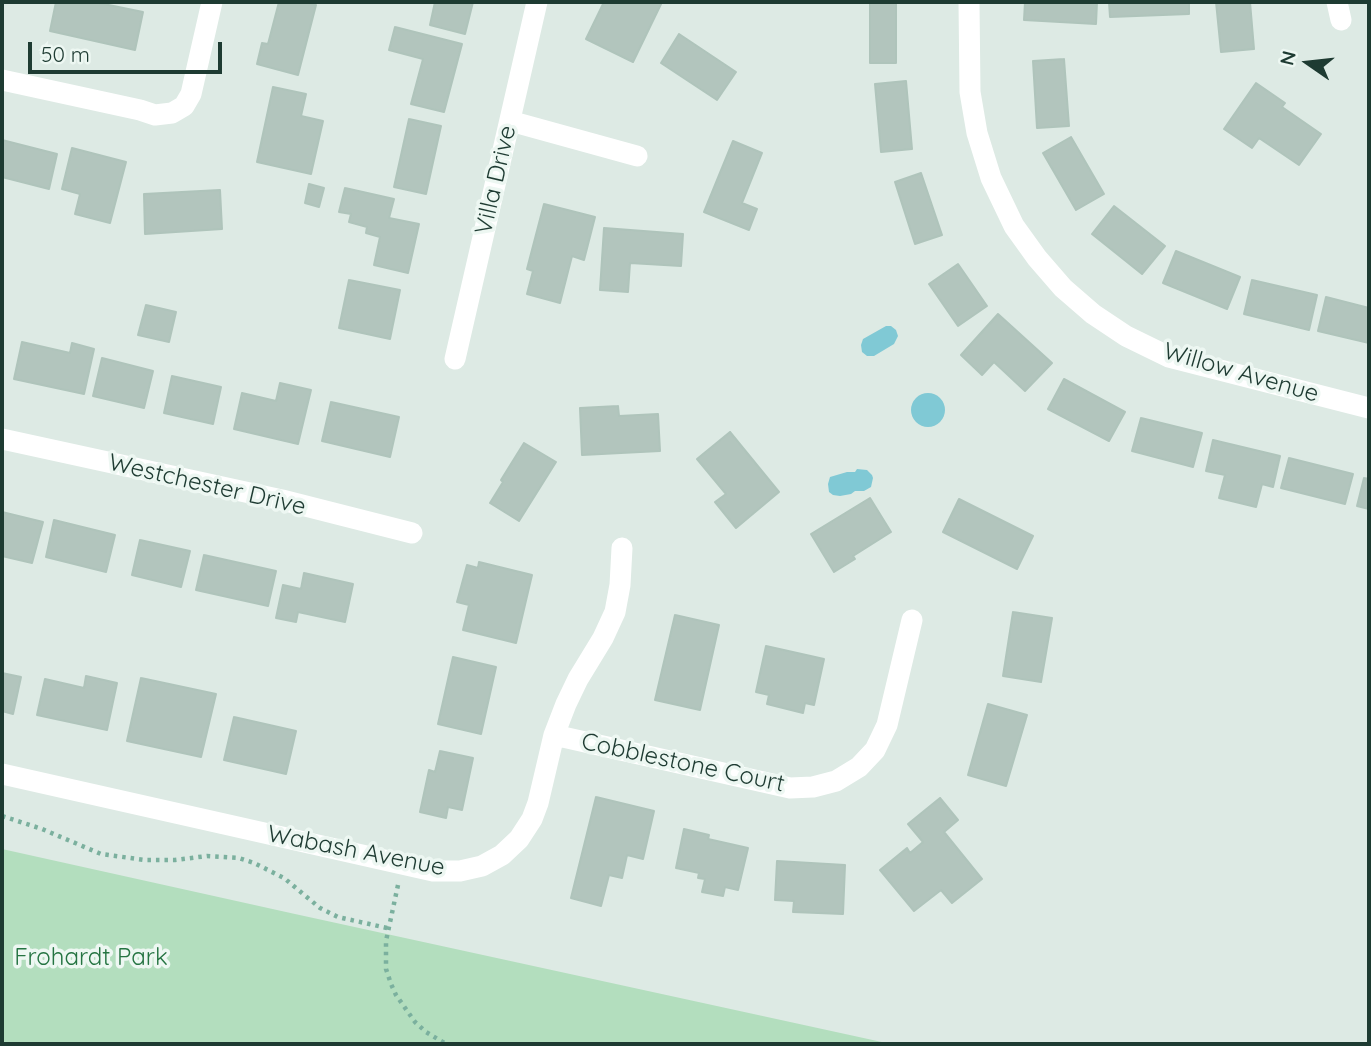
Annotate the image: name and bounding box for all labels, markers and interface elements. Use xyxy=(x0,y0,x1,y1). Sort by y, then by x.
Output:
scale bar xyxy=(32,28,226,72)
north arrow xyxy=(1273,28,1343,98)
text: 50 m xyxy=(41,41,90,67)
text: N xyxy=(1274,48,1301,68)
street label: Villa Drive xyxy=(469,123,523,237)
street label: Willow Avenue xyxy=(1160,337,1322,409)
street label: Westchester Drive xyxy=(106,448,308,522)
street label: Cobblestone Court xyxy=(579,727,787,799)
street label: Wabash Avenue xyxy=(265,820,447,882)
park label: Frohardt Park xyxy=(14,944,168,972)

